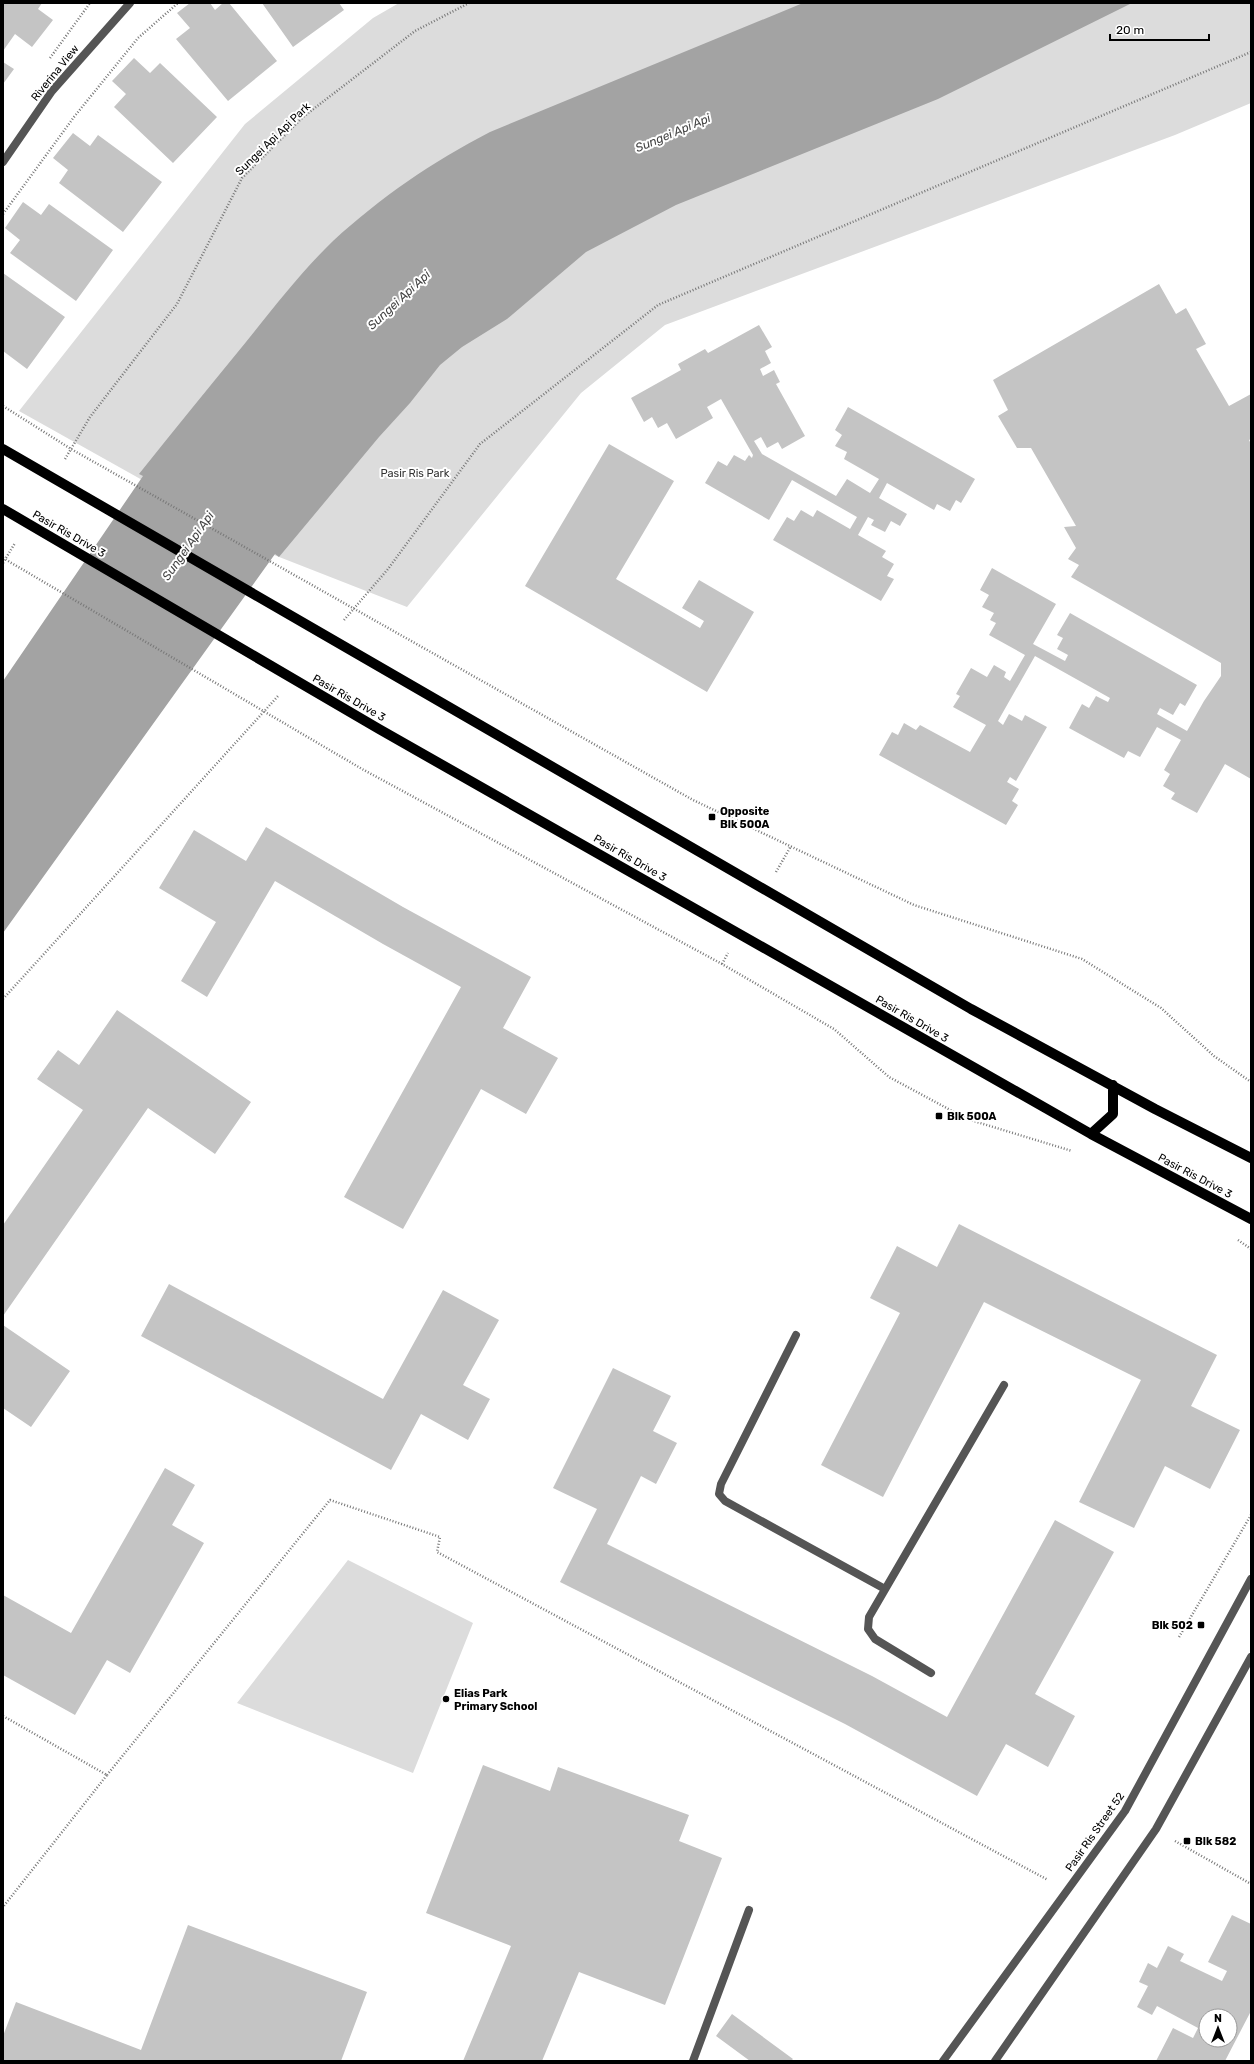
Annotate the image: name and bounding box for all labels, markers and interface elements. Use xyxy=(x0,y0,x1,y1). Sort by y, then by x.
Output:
scale bar xyxy=(1110,16,1209,42)
text: 20 m xyxy=(1116,23,1144,37)
street label: Riverina View xyxy=(28,42,82,104)
street label: Sungei Api Api Park xyxy=(233,100,313,178)
water label: Sungei Api Api xyxy=(633,110,714,155)
water label: Sungei Api Api xyxy=(365,267,434,333)
park label: Pasir Ris Park xyxy=(381,467,450,480)
street label: Pasir Ris Drive 3 xyxy=(30,508,108,560)
water label: Sungei Api Api xyxy=(159,508,217,583)
street label: Pasir Ris Drive 3 xyxy=(310,672,388,724)
place label: Opposite Blk 500A xyxy=(720,805,770,831)
marker: Opposite Blk 500A xyxy=(707,812,717,822)
street label: Pasir Ris Drive 3 xyxy=(591,832,669,884)
street label: Pasir Ris Drive 3 xyxy=(873,993,951,1045)
place label: Blk 500A xyxy=(947,1110,997,1123)
marker: Blk 500A xyxy=(934,1111,944,1121)
street label: Pasir Ris Drive 3 xyxy=(1156,1151,1235,1201)
place label: Blk 502 xyxy=(1152,1619,1193,1632)
marker: Blk 502 xyxy=(1196,1620,1206,1630)
place label: Elias Park Primary School xyxy=(454,1687,537,1713)
marker: Elias Park Primary School xyxy=(441,1694,451,1704)
street label: Pasir Ris Street 52 xyxy=(1063,1790,1127,1874)
place label: Blk 582 xyxy=(1195,1835,1236,1848)
marker: Blk 582 xyxy=(1182,1836,1192,1846)
north arrow xyxy=(1198,2008,1238,2048)
text: N xyxy=(1214,2012,1222,2025)

